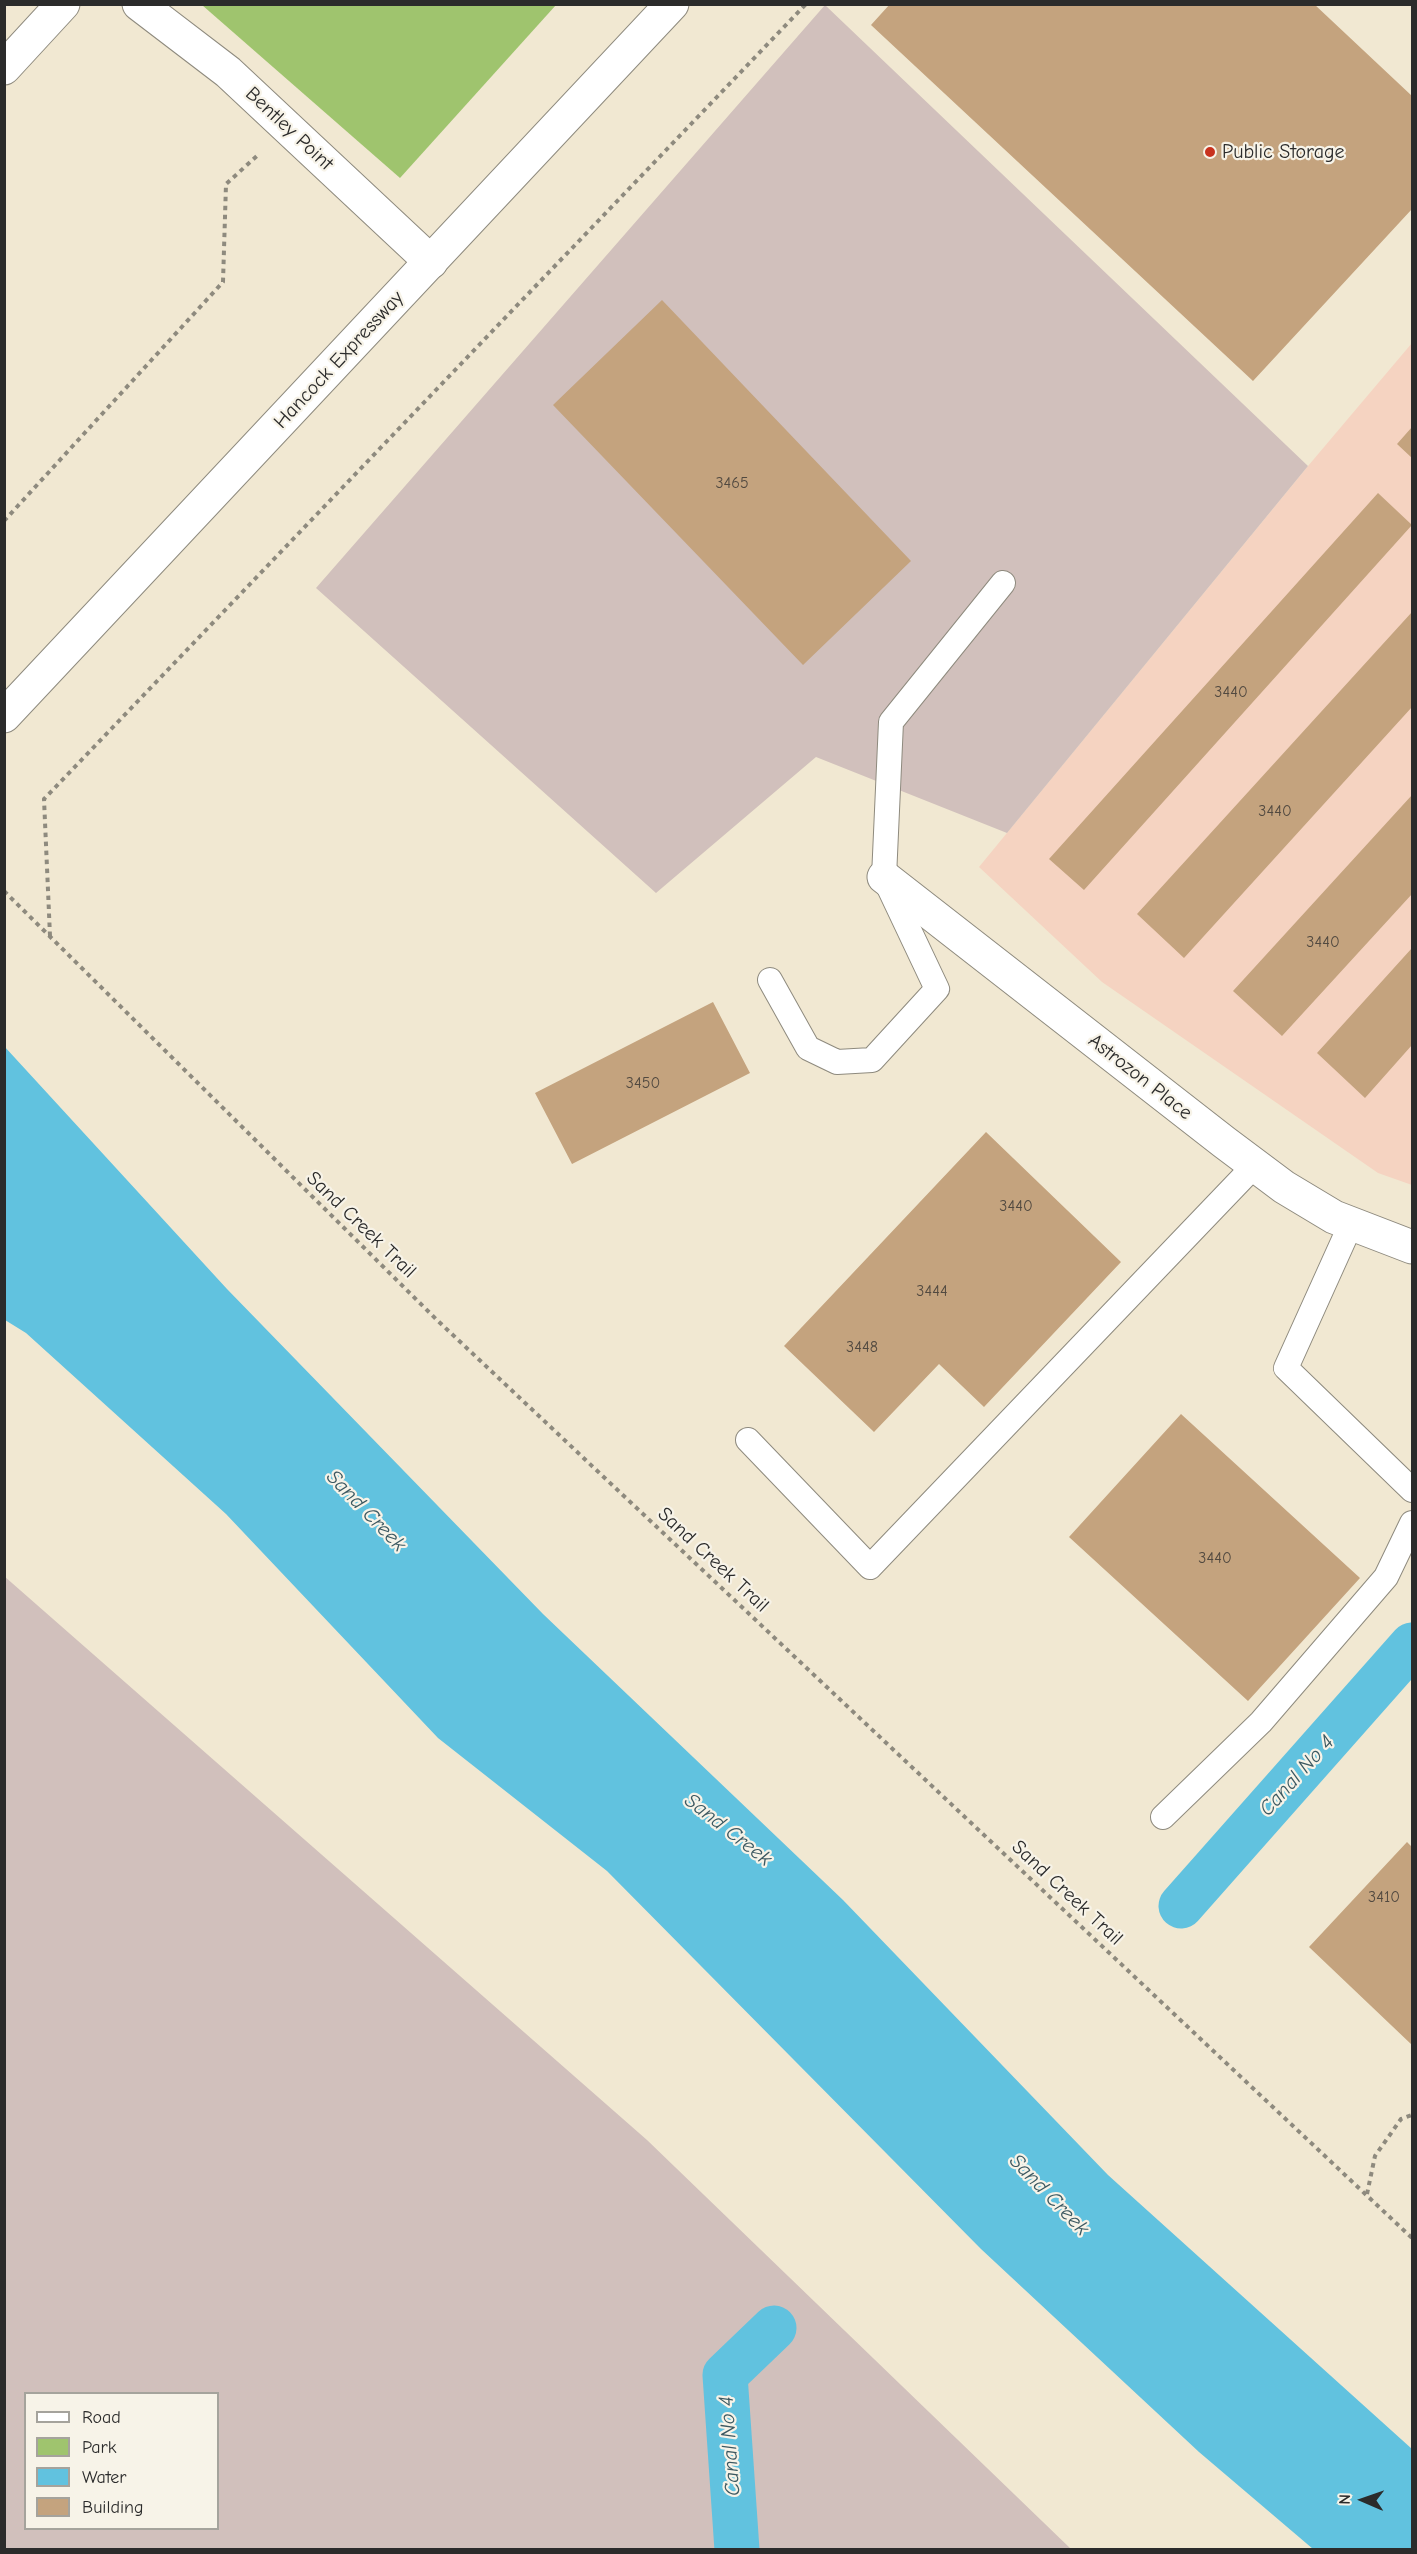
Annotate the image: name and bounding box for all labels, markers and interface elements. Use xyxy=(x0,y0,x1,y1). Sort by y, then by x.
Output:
street label: Bentley Point xyxy=(240,82,338,176)
place label: Public Storage xyxy=(1222,140,1345,164)
marker: Public Storage xyxy=(1203,145,1217,159)
street label: Hancock Expressway xyxy=(269,286,409,434)
house number: 3465 xyxy=(715,473,749,493)
house number: 3440 xyxy=(1214,682,1248,702)
house number: 3440 xyxy=(1258,801,1292,821)
house number: 3440 xyxy=(1306,932,1340,952)
street label: Astrozon Place xyxy=(1083,1029,1197,1125)
house number: 3450 xyxy=(626,1073,660,1093)
street label: Sand Creek Trail xyxy=(301,1167,421,1283)
house number: 3440 xyxy=(999,1196,1033,1216)
house number: 3444 xyxy=(916,1281,948,1301)
house number: 3448 xyxy=(846,1337,878,1357)
water label: Sand Creek xyxy=(321,1465,411,1557)
street label: Sand Creek Trail xyxy=(652,1502,774,1618)
house number: 3440 xyxy=(1198,1548,1232,1568)
water label: Canal No 4 xyxy=(1254,1730,1340,1822)
water label: Sand Creek xyxy=(679,1788,777,1872)
street label: Sand Creek Trail xyxy=(1006,1835,1128,1951)
house number: 3410 xyxy=(1368,1887,1400,1907)
water label: Sand Creek xyxy=(1004,2149,1094,2241)
legend xyxy=(24,2392,219,2530)
water label: Canal No 4 xyxy=(714,2395,746,2497)
text: Road xyxy=(82,2407,121,2428)
text: Park xyxy=(82,2437,116,2458)
text: Water xyxy=(82,2467,126,2488)
north arrow xyxy=(1333,2470,1393,2530)
text: N xyxy=(1336,2494,1354,2505)
text: Building xyxy=(82,2497,144,2518)

